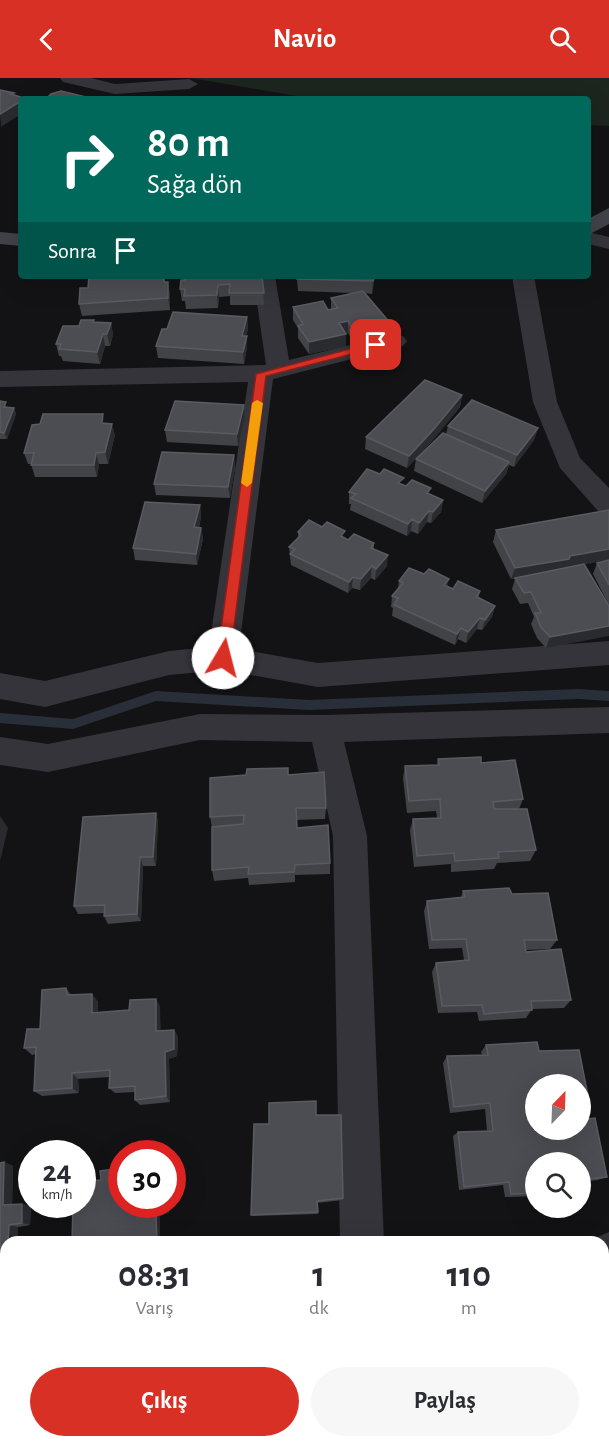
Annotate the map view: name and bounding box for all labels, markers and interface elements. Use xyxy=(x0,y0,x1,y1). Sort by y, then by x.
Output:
icon: back xyxy=(30,23,63,56)
icon: search xyxy=(546,23,579,56)
text: Navio xyxy=(273,25,336,52)
icon: right xyxy=(48,120,126,198)
text: 80 m xyxy=(147,122,230,164)
text: Sağa dön xyxy=(147,171,242,198)
icon: arrive xyxy=(109,234,142,267)
text: Sonra xyxy=(48,240,97,262)
pin xyxy=(350,319,401,370)
icon: arrive xyxy=(359,328,392,361)
position arrow xyxy=(191,626,255,690)
north arrow xyxy=(525,1074,591,1140)
map controls xyxy=(525,1074,591,1218)
speed limit sign: 30 xyxy=(108,1140,186,1218)
button: search xyxy=(525,1152,591,1218)
text: 24 xyxy=(42,1157,72,1187)
text: km/h xyxy=(42,1187,72,1202)
text: 08:31 xyxy=(118,1257,191,1293)
text: 1 xyxy=(312,1257,325,1293)
text: 110 xyxy=(446,1257,491,1293)
text: Varış xyxy=(136,1298,173,1318)
text: dk xyxy=(309,1298,329,1318)
text: m xyxy=(461,1298,477,1318)
button: Çıkış xyxy=(30,1367,299,1436)
button: Paylaş xyxy=(311,1367,579,1436)

